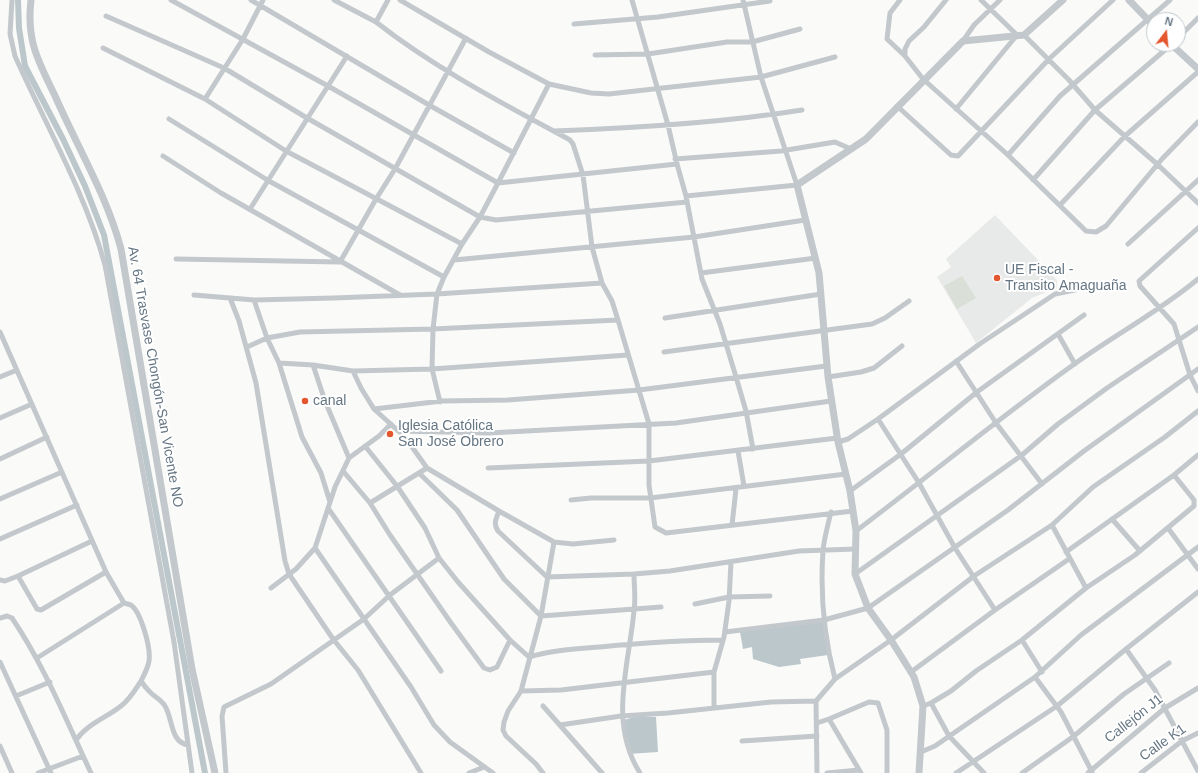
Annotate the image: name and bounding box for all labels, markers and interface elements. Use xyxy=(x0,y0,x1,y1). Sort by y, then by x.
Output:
north arrow xyxy=(1146,12,1186,52)
text: N xyxy=(1164,15,1175,28)
street label: Av. 64 Trasvase Chongón-San Vicente NO xyxy=(124,245,186,509)
place label: UE Fiscal - Transito Amaguaña xyxy=(1005,262,1127,294)
marker: UE Fiscal - Transito Amaguaña xyxy=(992,273,1002,283)
place label: canal xyxy=(313,393,346,409)
marker: canal xyxy=(300,396,310,406)
place label: Iglesia Católica San José Obrero xyxy=(398,418,504,450)
marker: Iglesia Católica San José Obrero xyxy=(385,429,395,439)
street label: Callejón J1 xyxy=(1102,691,1166,747)
street label: Calle K1 xyxy=(1137,721,1189,765)

